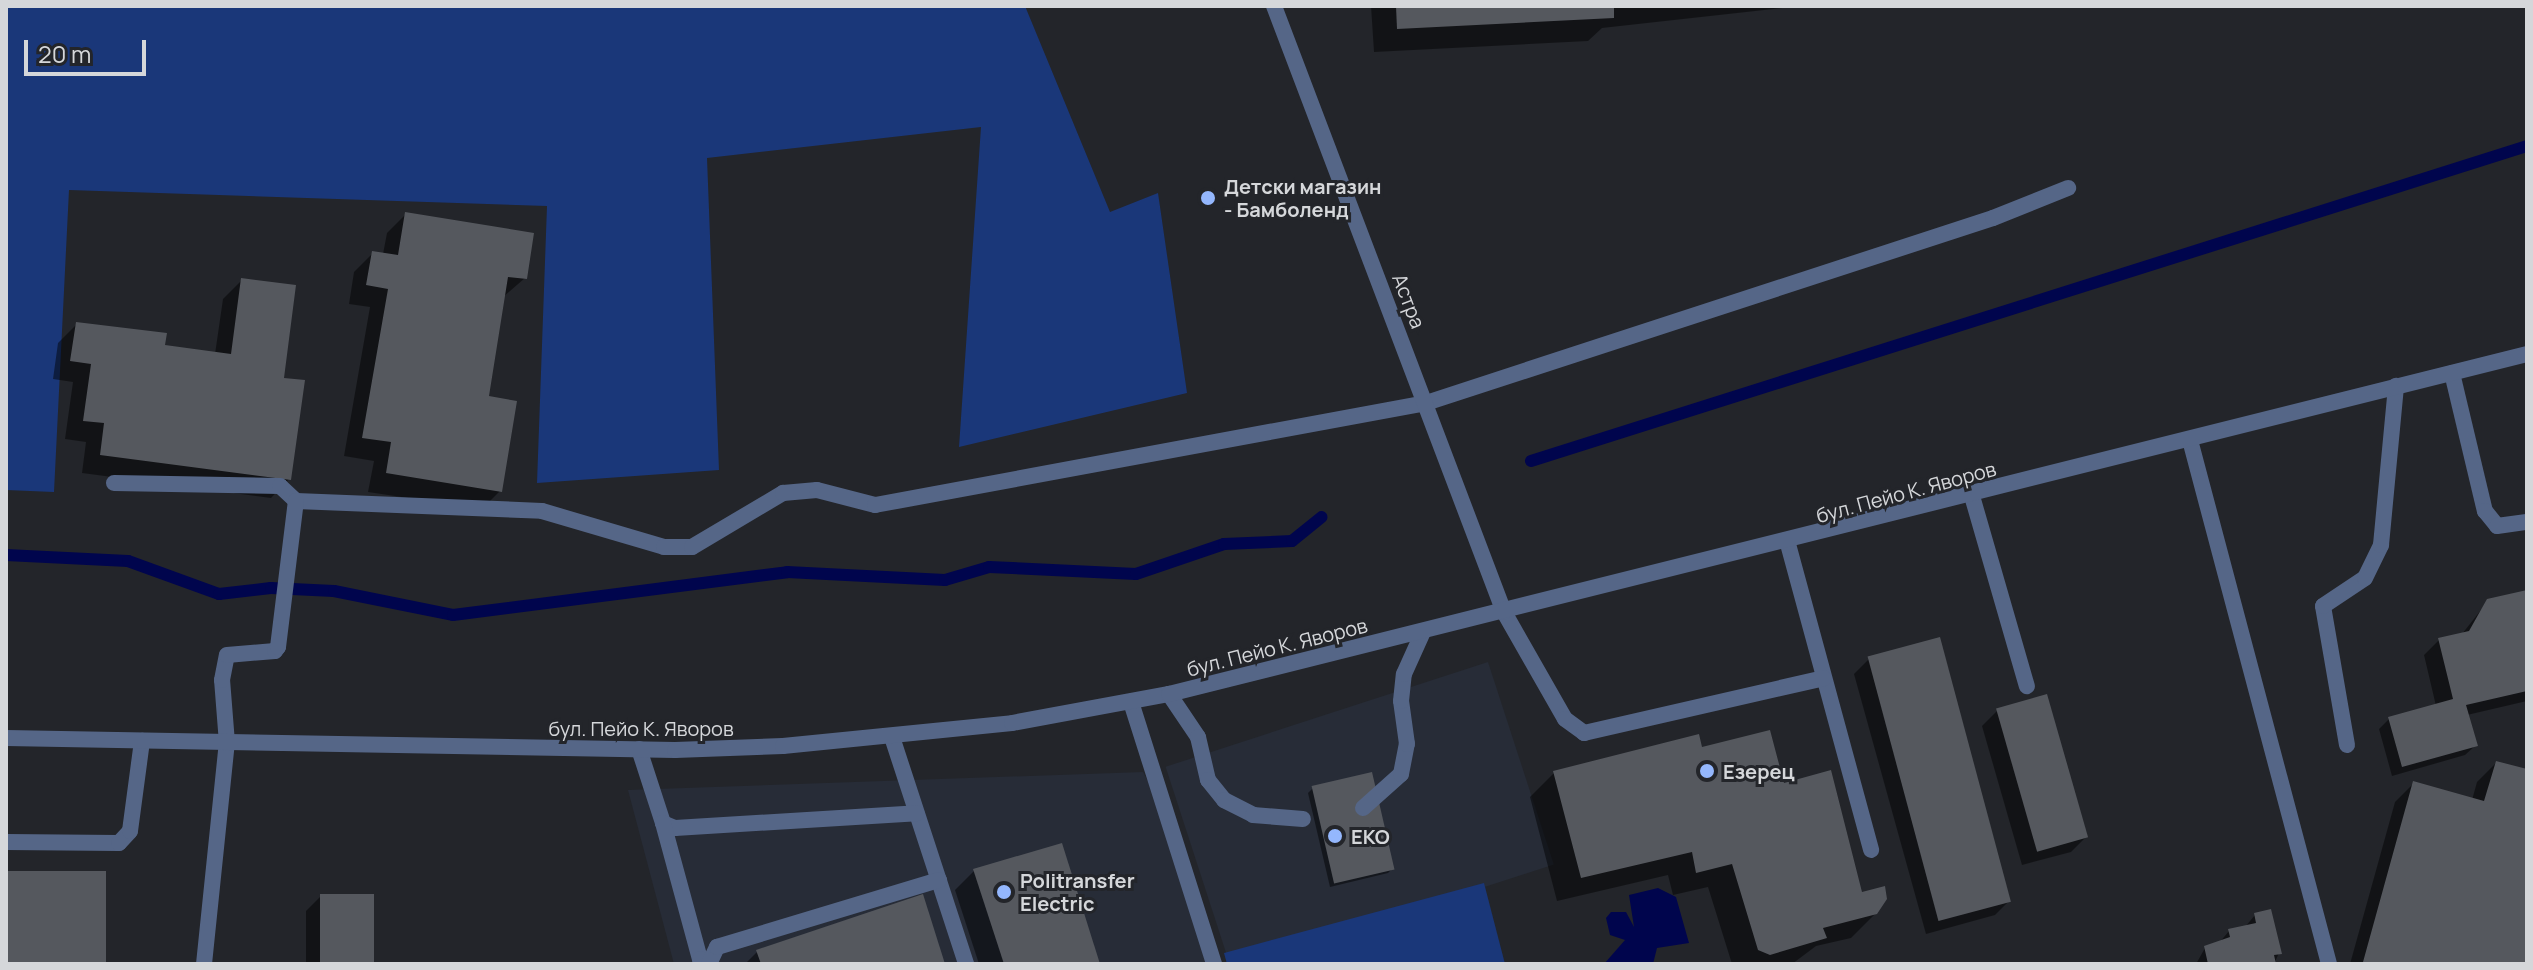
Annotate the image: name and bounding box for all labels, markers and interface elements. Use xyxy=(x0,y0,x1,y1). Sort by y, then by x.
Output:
scale bar xyxy=(28,24,150,74)
text: 20 m xyxy=(38,37,91,70)
place label: Детски магазин - Бамболенд xyxy=(1224,174,1381,221)
marker: Детски магазин - Бамболенд xyxy=(1199,189,1217,207)
street label: Астра xyxy=(1388,270,1430,332)
street label: бул. Пейо К. Яворов xyxy=(1813,456,1999,528)
street label: бул. Пейо К. Яворов xyxy=(1184,613,1370,681)
street label: бул. Пейо К. Яворов xyxy=(548,716,734,740)
place label: Езерец xyxy=(1723,759,1795,783)
marker: Езерец xyxy=(1698,762,1716,780)
place label: EKO xyxy=(1351,824,1390,848)
marker: EKO xyxy=(1326,827,1344,845)
place label: Politransfer Electric xyxy=(1020,868,1135,915)
marker: Politransfer Electric xyxy=(995,883,1013,901)

